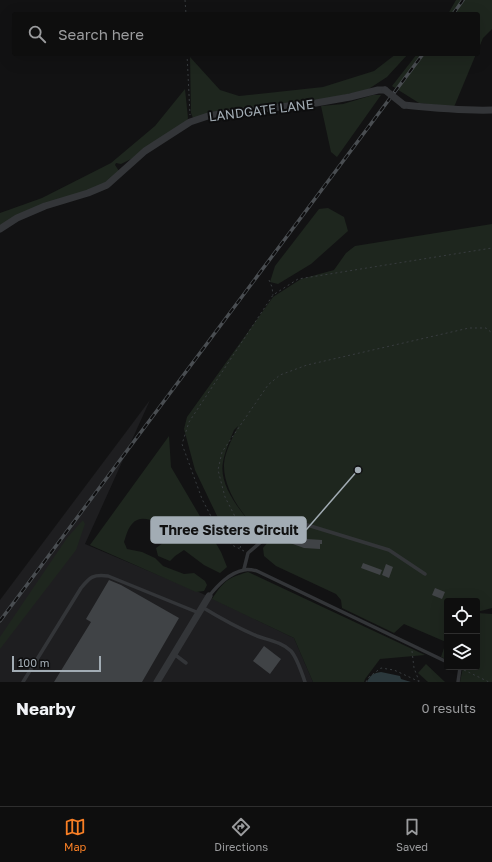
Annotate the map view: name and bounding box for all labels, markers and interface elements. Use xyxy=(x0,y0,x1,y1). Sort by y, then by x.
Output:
search box xyxy=(12,12,480,56)
icon: search xyxy=(26,23,48,45)
text: Search here xyxy=(58,25,144,43)
street label: LANDGATE LANE xyxy=(208,96,314,124)
callout: Three Sisters Circuit xyxy=(151,517,306,543)
text: Three Sisters Circuit xyxy=(159,521,299,538)
map controls xyxy=(444,598,480,670)
button: locate xyxy=(444,598,480,634)
button: layers xyxy=(444,634,480,670)
scale bar xyxy=(12,654,101,673)
text: 100 m xyxy=(18,656,49,669)
text: Nearby xyxy=(16,698,76,719)
text: 0 results xyxy=(421,700,476,716)
tab: Map xyxy=(64,816,86,853)
tab: Directions xyxy=(214,816,268,853)
tab: Saved xyxy=(396,816,428,853)

